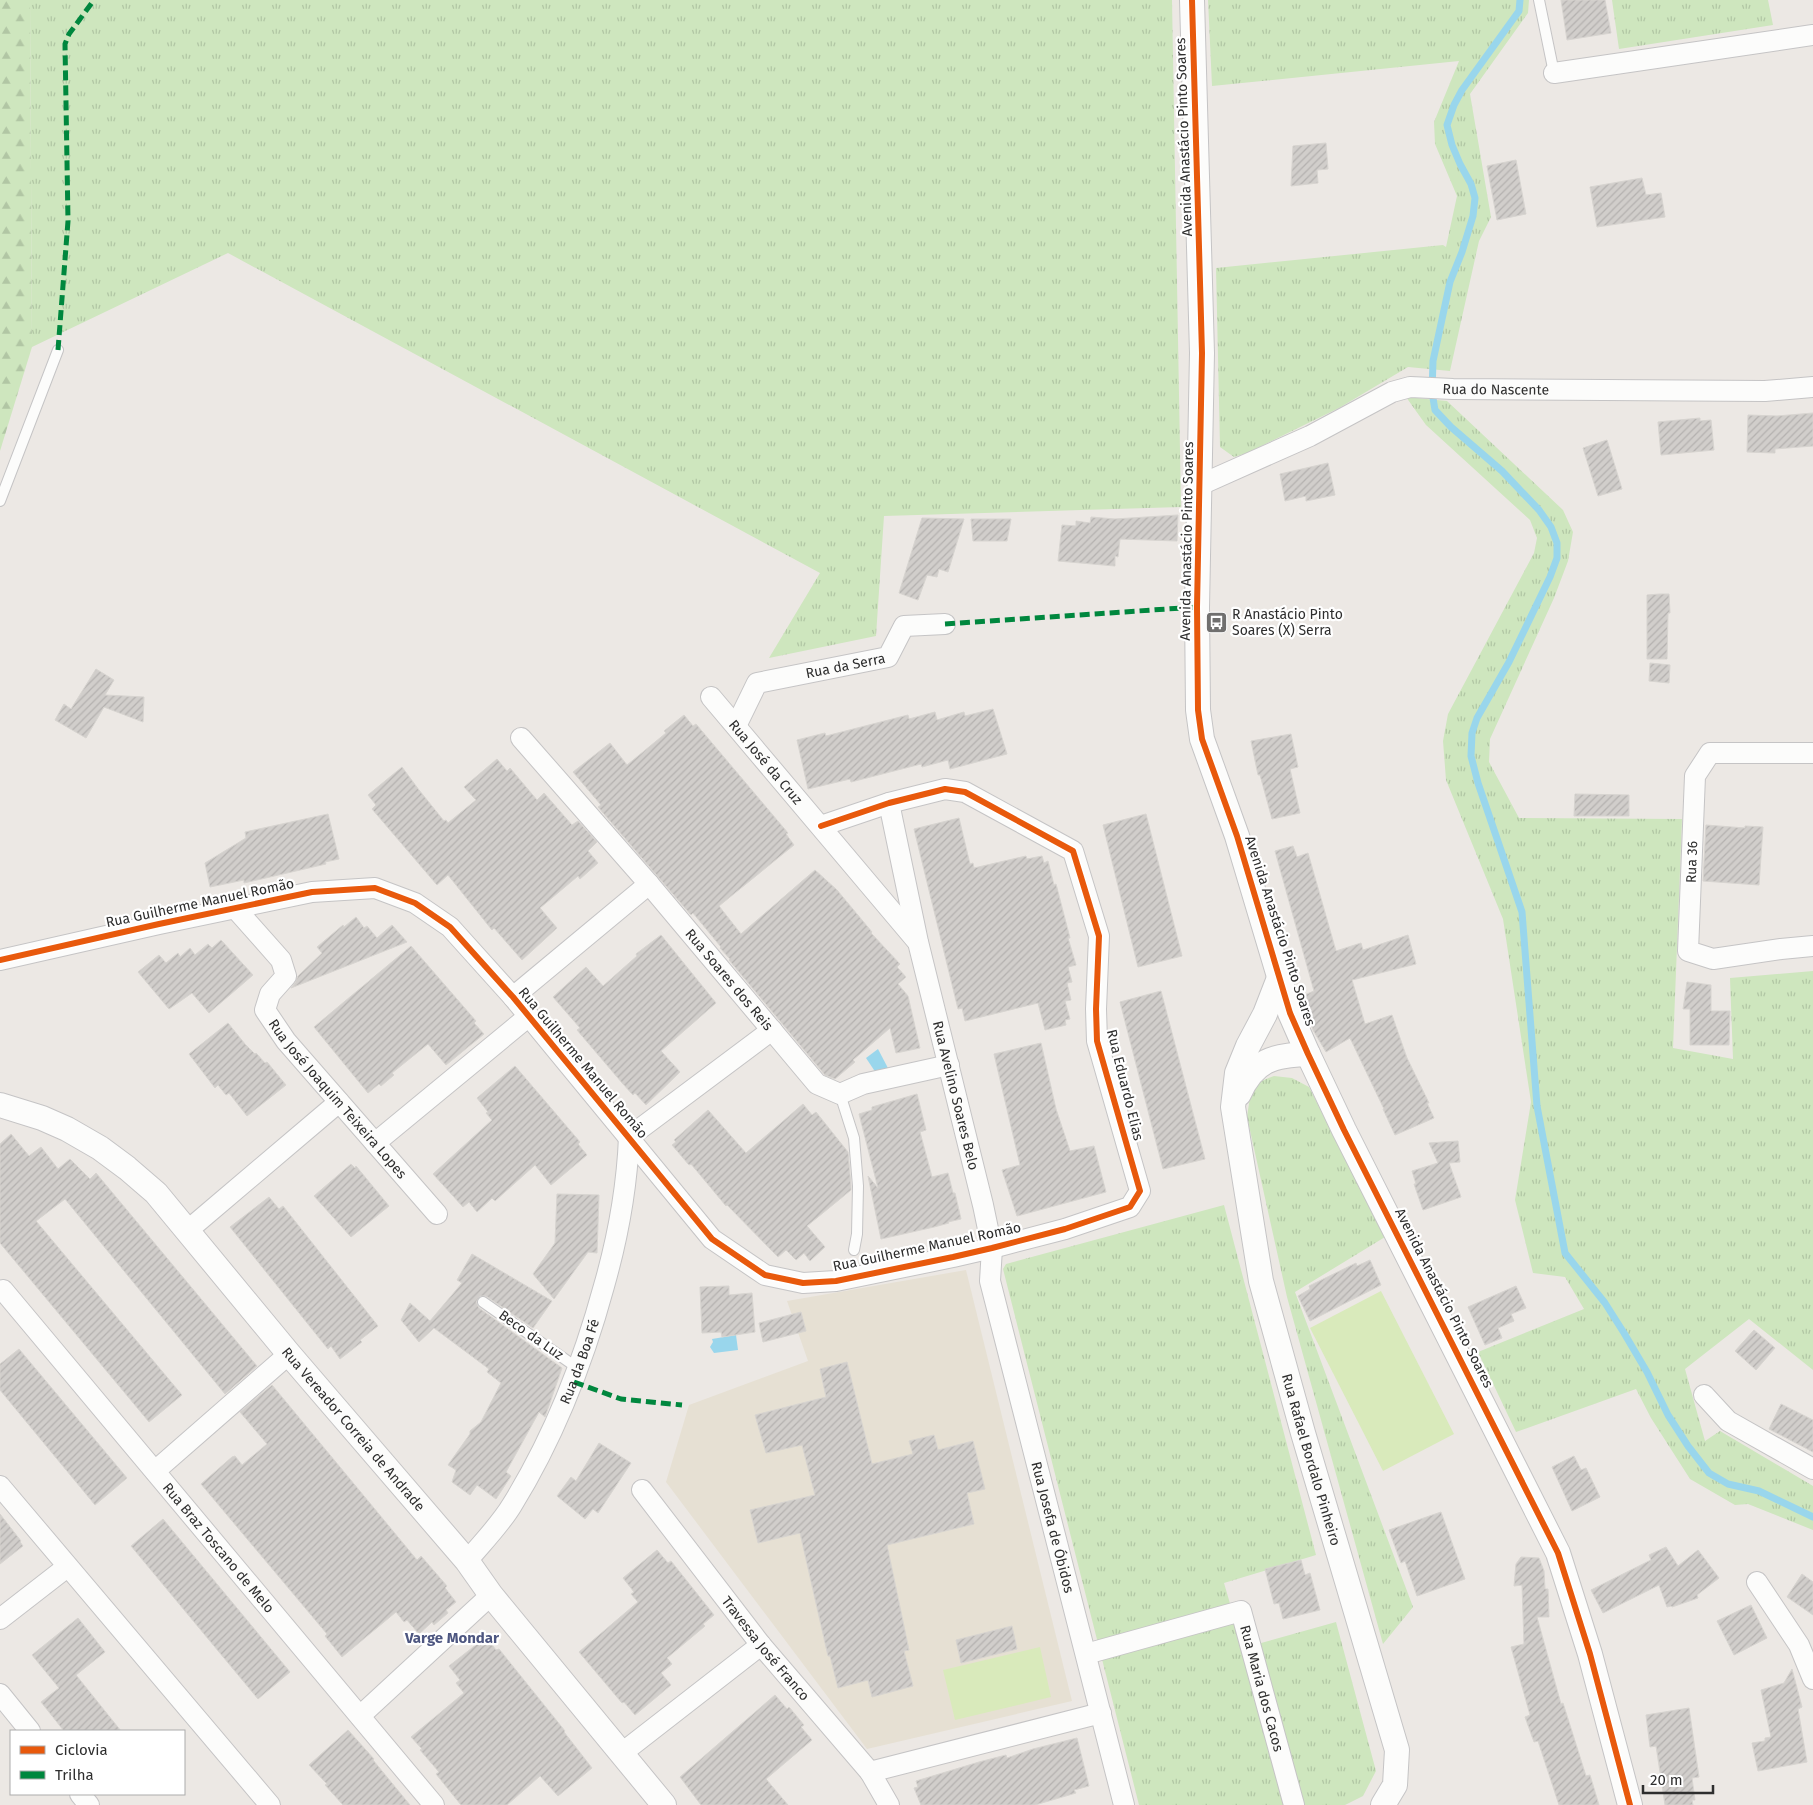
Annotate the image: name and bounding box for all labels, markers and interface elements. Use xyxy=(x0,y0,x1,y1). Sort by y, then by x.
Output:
street label: Avenida Anastácio Pinto Soares xyxy=(1172,37,1196,237)
street label: Rua do Nascente xyxy=(1442,380,1549,398)
street label: Avenida Anastácio Pinto Soares xyxy=(1177,441,1197,641)
place label: R Anastácio Pinto Soares (X) Serra xyxy=(1232,606,1343,639)
bus stop icon: R Anastácio Pinto Soares (X) Serra xyxy=(1204,610,1228,634)
street label: Rua da Serra xyxy=(804,649,887,682)
street label: Rua José da Cruz xyxy=(725,716,806,808)
street label: Avenida Anastácio Pinto Soares xyxy=(1241,834,1319,1029)
street label: Rua 36 xyxy=(1683,841,1701,883)
street label: Rua Guilherme Manuel Romão xyxy=(104,875,296,931)
street label: Rua Soares dos Reis xyxy=(682,925,777,1034)
street label: Rua Guilherme Manuel Romão xyxy=(515,984,651,1142)
street label: Rua José Joaquim Teixeira Lopes xyxy=(265,1016,411,1182)
street label: Rua Avelino Soares Belo xyxy=(929,1019,983,1172)
street label: Rua Eduardo Elias xyxy=(1103,1028,1147,1143)
street label: Avenida Anastácio Pinto Soares xyxy=(1391,1205,1497,1391)
street label: Rua Guilherme Manuel Romão xyxy=(831,1219,1023,1275)
street label: Beco da Luz xyxy=(495,1306,567,1364)
street label: Rua da Boa Fé xyxy=(556,1317,603,1407)
street label: Rua Vereador Correia de Andrade xyxy=(278,1344,429,1514)
street label: Rua Rafael Bordalo Pinheiro xyxy=(1278,1372,1344,1548)
street label: Rua Josefa de Óbidos xyxy=(1028,1460,1078,1595)
street label: Rua Braz Toscano de Melo xyxy=(159,1479,278,1616)
street label: Travessa José Franco xyxy=(718,1593,813,1704)
street label: Rua Maria dos Cacos xyxy=(1237,1623,1288,1754)
district label: Varge Mondar xyxy=(404,1629,500,1647)
legend xyxy=(10,1730,185,1795)
text: Ciclovia xyxy=(55,1741,108,1759)
scale bar xyxy=(1643,1762,1713,1794)
text: Trilha xyxy=(55,1766,94,1784)
text: 20 m xyxy=(1650,1771,1683,1789)

